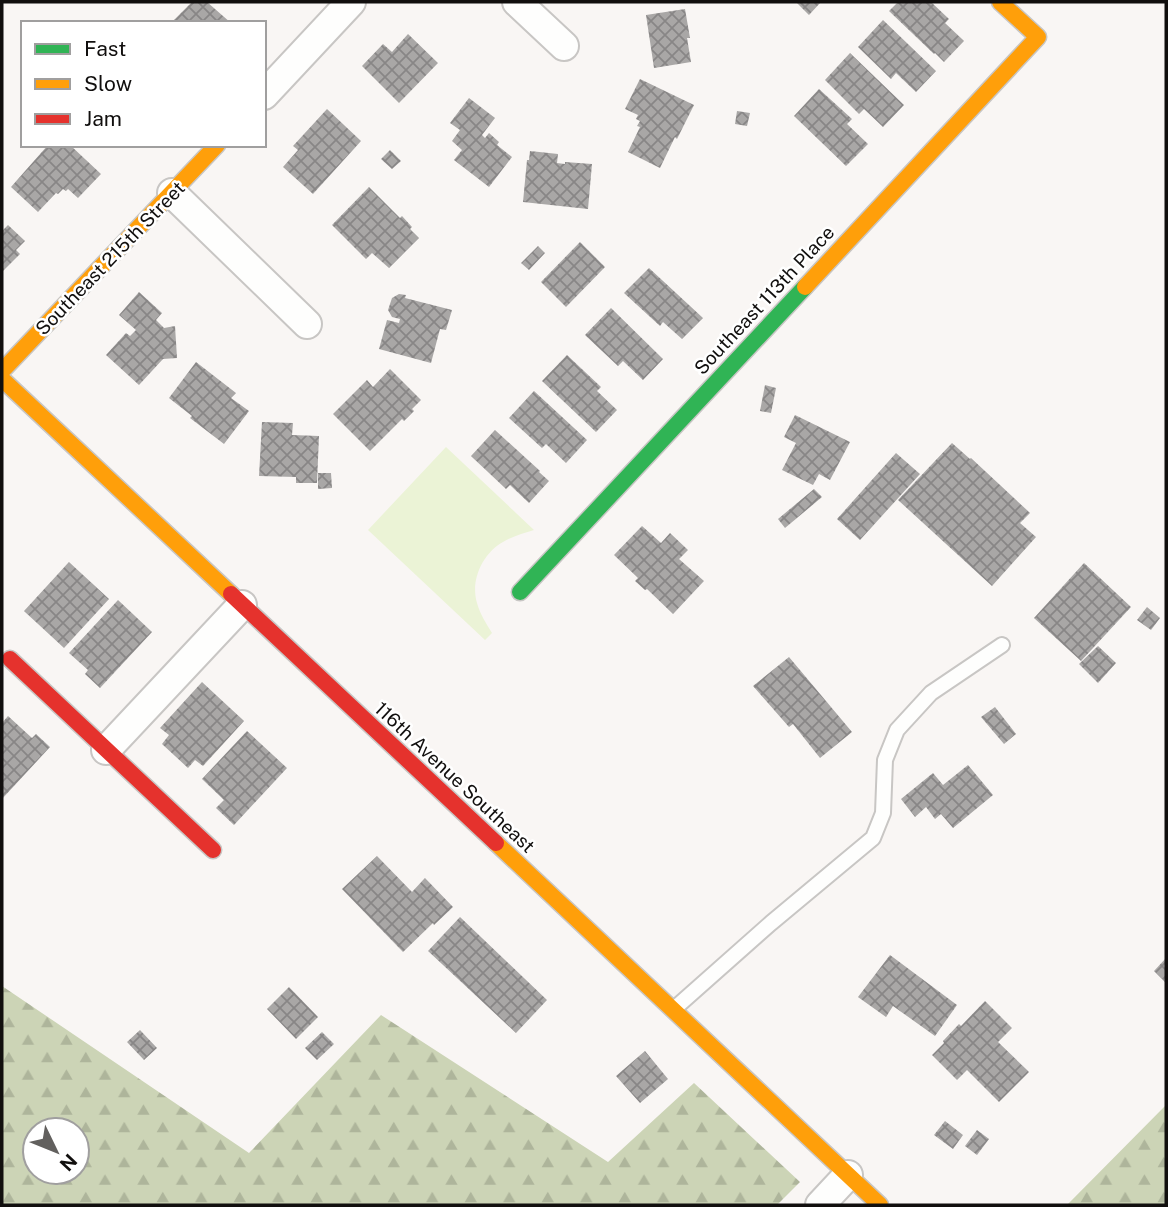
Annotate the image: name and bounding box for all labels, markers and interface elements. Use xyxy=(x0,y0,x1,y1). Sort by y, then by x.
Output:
legend xyxy=(21,21,266,147)
text: Fast xyxy=(84,36,126,61)
text: Slow xyxy=(84,71,132,96)
text: Jam xyxy=(84,106,122,131)
street label: Southeast 215th Street xyxy=(31,177,189,339)
street label: Southeast 113th Place xyxy=(689,221,839,379)
street label: 116th Avenue Southeast xyxy=(370,697,540,857)
north arrow xyxy=(21,1116,91,1186)
text: N xyxy=(55,1150,82,1176)

